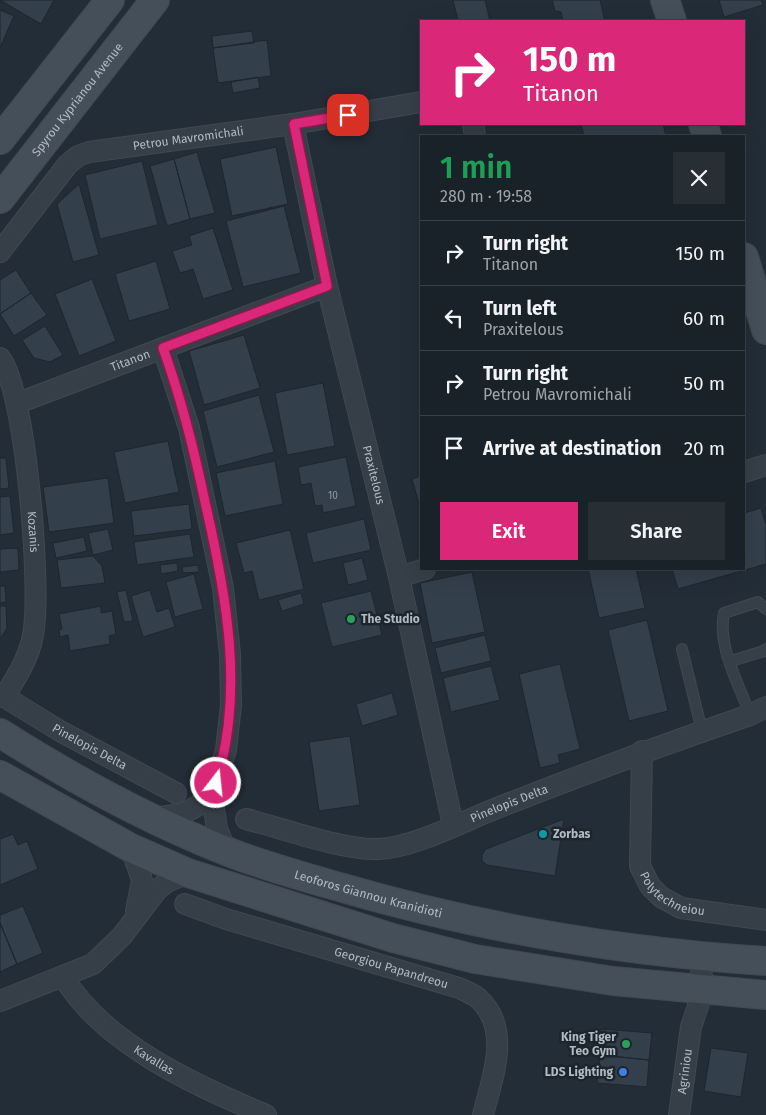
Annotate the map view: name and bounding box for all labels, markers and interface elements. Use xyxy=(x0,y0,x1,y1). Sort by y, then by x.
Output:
text: 150 m xyxy=(523,38,616,80)
street label: Spyrou Kyprianou Avenue xyxy=(29,40,126,159)
icon: right xyxy=(440,40,505,105)
text: Titanon xyxy=(523,80,599,107)
pin xyxy=(327,94,369,136)
icon: arrive xyxy=(334,101,362,129)
street label: Petrou Mavromichali xyxy=(132,124,245,153)
text: 1 min xyxy=(440,150,512,186)
button: close xyxy=(673,152,725,204)
text: 280 m · 19:58 xyxy=(440,187,532,206)
text: Turn right xyxy=(483,232,568,255)
icon: right xyxy=(440,239,468,267)
text: 150 m xyxy=(675,242,725,265)
text: Titanon xyxy=(483,255,538,274)
text: Turn left xyxy=(483,297,557,320)
icon: left xyxy=(440,304,468,332)
text: 60 m xyxy=(683,307,725,330)
text: Praxitelous xyxy=(483,320,564,339)
street label: Titanon xyxy=(108,347,152,374)
text: Turn right xyxy=(483,362,568,385)
icon: right xyxy=(440,369,468,397)
text: 50 m xyxy=(684,372,725,395)
text: Petrou Mavromichali xyxy=(483,385,632,404)
icon: arrive xyxy=(440,434,468,462)
text: Arrive at destination xyxy=(483,437,662,460)
text: 20 m xyxy=(684,437,725,460)
street label: Praxitelous xyxy=(360,444,388,506)
house number: 10 xyxy=(328,490,338,502)
button: Exit xyxy=(440,502,578,560)
button: Share xyxy=(588,502,725,560)
street label: Kozanis xyxy=(24,511,41,553)
place label: The Studio xyxy=(361,612,420,626)
marker: The Studio xyxy=(345,613,357,625)
street label: Pinelopis Delta xyxy=(50,721,129,772)
position arrow xyxy=(189,756,241,808)
street label: Pinelopis Delta xyxy=(468,782,550,826)
place label: Zorbas xyxy=(553,827,591,841)
marker: Zorbas xyxy=(537,828,549,840)
street label: Leoforos Giannou Kranidioti xyxy=(293,867,444,921)
street label: Polytechneiou xyxy=(637,869,706,918)
street label: Georgiou Papandreou xyxy=(333,944,450,991)
place label: King Tiger Teo Gym xyxy=(561,1030,616,1058)
marker: King Tiger Teo Gym xyxy=(620,1038,632,1050)
street label: Kavallas xyxy=(131,1042,177,1078)
street label: Agriniou xyxy=(675,1048,695,1095)
place label: LDS Lighting xyxy=(545,1065,613,1079)
marker: LDS Lighting xyxy=(617,1066,629,1078)

